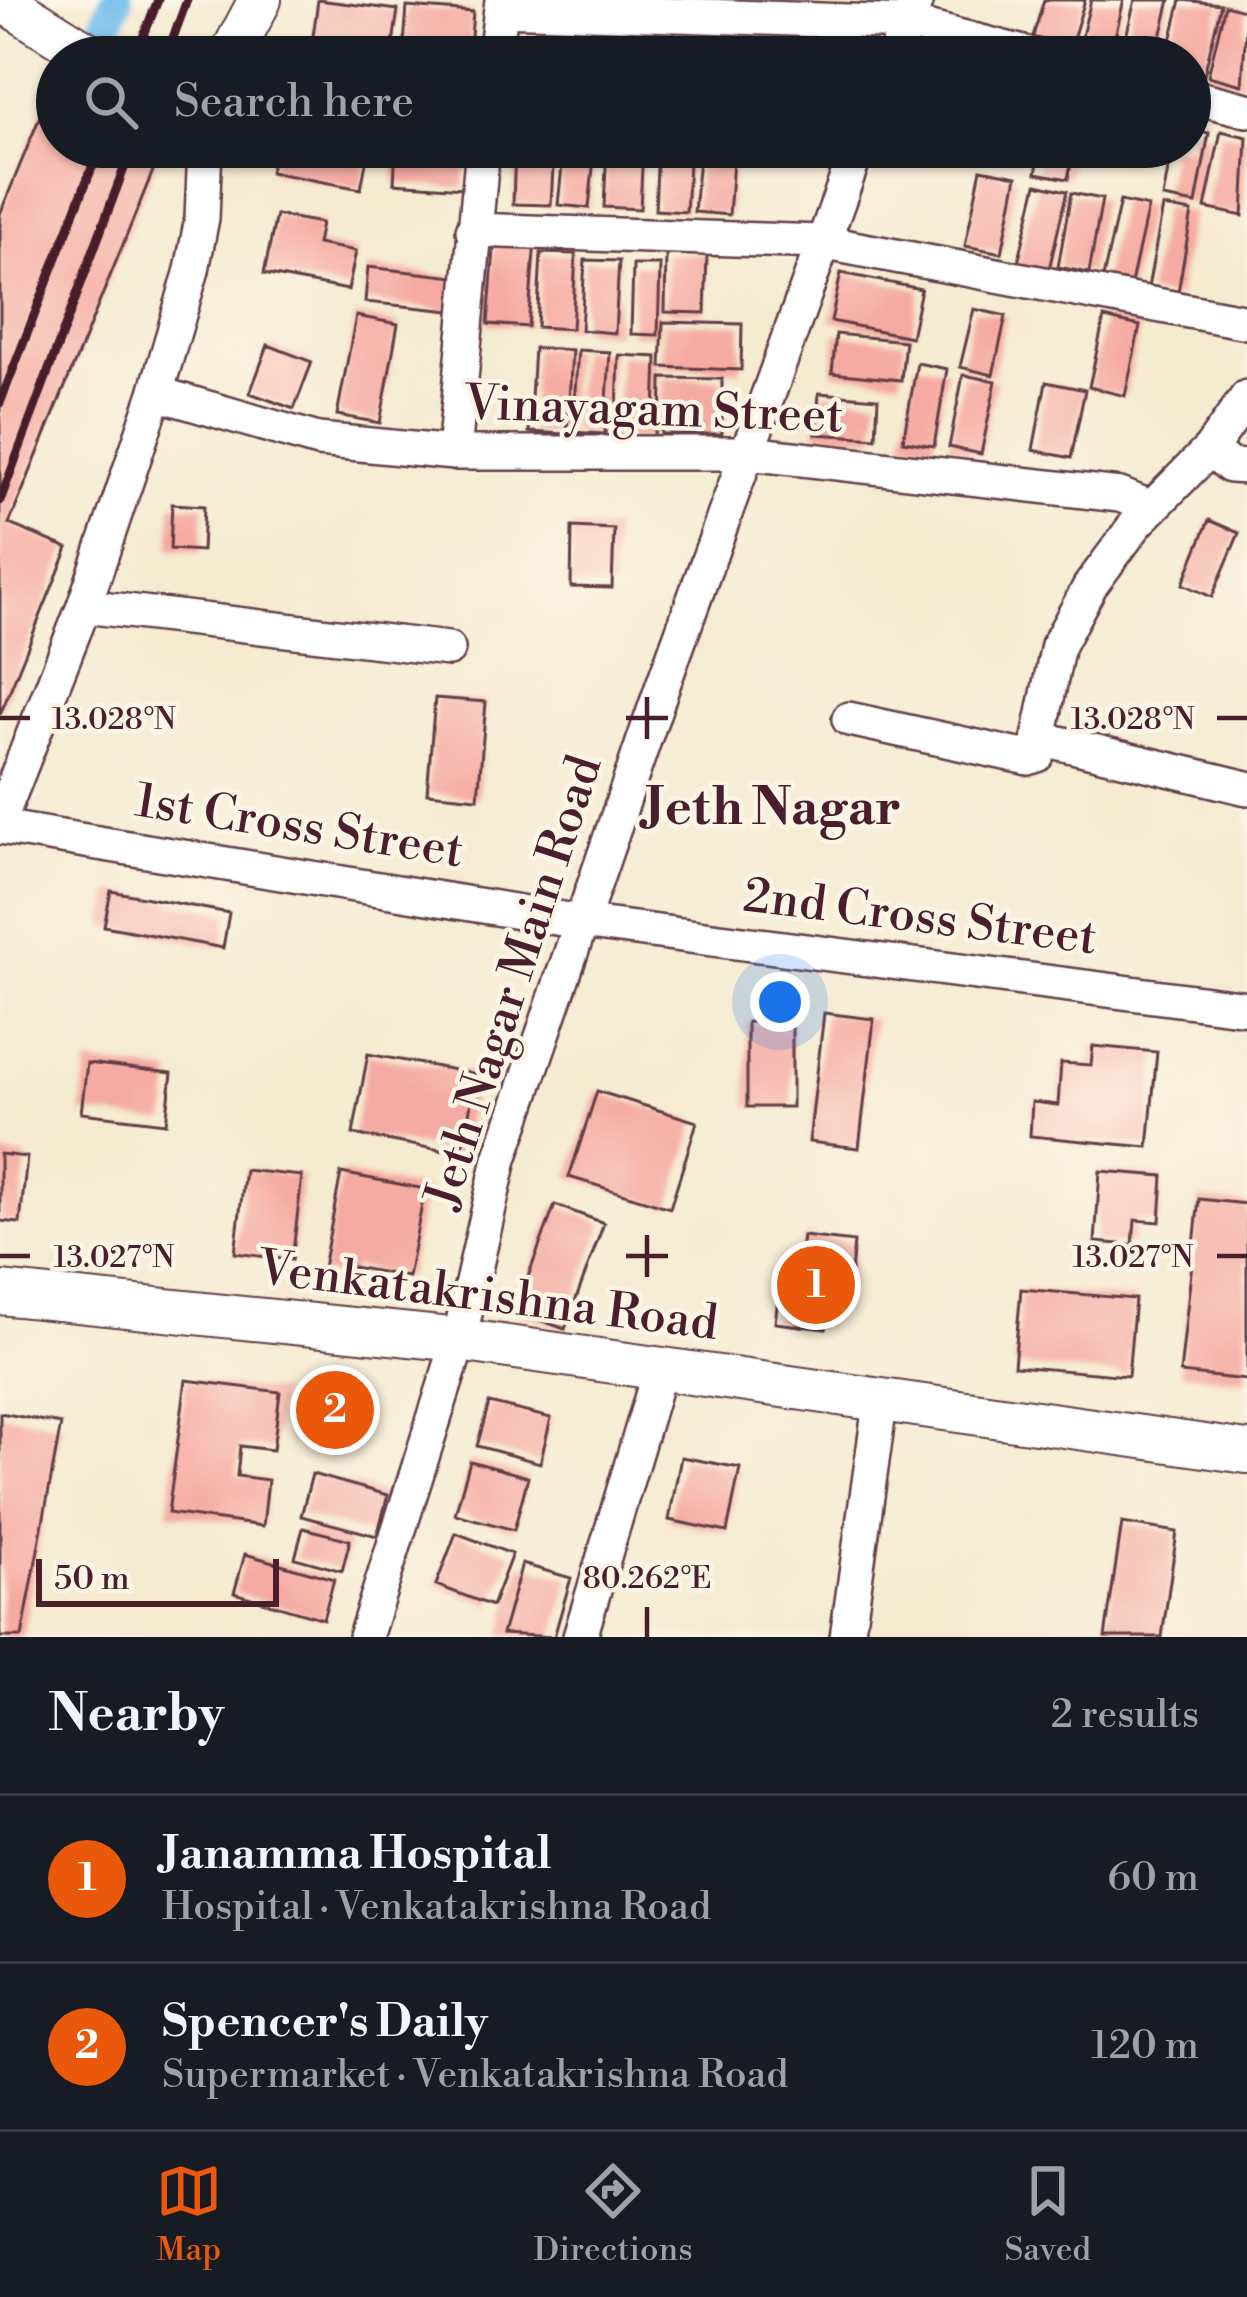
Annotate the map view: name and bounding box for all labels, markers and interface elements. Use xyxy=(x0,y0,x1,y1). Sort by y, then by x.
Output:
search box xyxy=(36,36,1211,168)
icon: search xyxy=(78,69,144,135)
text: Search here xyxy=(174,74,414,131)
street label: Vinayagam Street xyxy=(463,374,844,448)
text: 13.028°N xyxy=(52,701,176,739)
text: 13.028°N xyxy=(1071,701,1195,739)
street label: Jeth Nagar Main Road xyxy=(413,748,616,1218)
street label: 1st Cross Street xyxy=(131,771,467,883)
district label: Jeth Nagar xyxy=(639,777,901,841)
street label: 2nd Cross Street xyxy=(740,867,1100,969)
your location xyxy=(750,972,810,1032)
text: 13.027°N xyxy=(54,1239,175,1277)
street label: Venkatakrishna Road xyxy=(254,1239,721,1355)
text: 13.027°N xyxy=(1073,1239,1194,1277)
pin: 1 xyxy=(777,1240,855,1330)
pin: 2 xyxy=(296,1365,374,1455)
scale bar xyxy=(36,1553,279,1606)
text: 50 m xyxy=(54,1559,130,1600)
text: 80.262°E xyxy=(582,1560,712,1598)
text: Nearby xyxy=(48,1683,224,1747)
text: 2 results xyxy=(1051,1691,1199,1740)
text: Janamma Hospital xyxy=(162,1826,551,1883)
text: 1 xyxy=(78,1854,96,1903)
text: 60 m xyxy=(1107,1854,1199,1903)
text: Hospital · Venkatakrishna Road xyxy=(162,1883,711,1932)
text: Spencer's Daily xyxy=(162,1994,488,2051)
text: 2 xyxy=(75,2022,99,2071)
text: 120 m xyxy=(1091,2022,1199,2071)
text: Supermarket · Venkatakrishna Road xyxy=(162,2051,789,2100)
tab: Map xyxy=(156,2158,222,2271)
tab: Directions xyxy=(534,2158,693,2271)
tab: Saved xyxy=(1004,2158,1091,2271)

